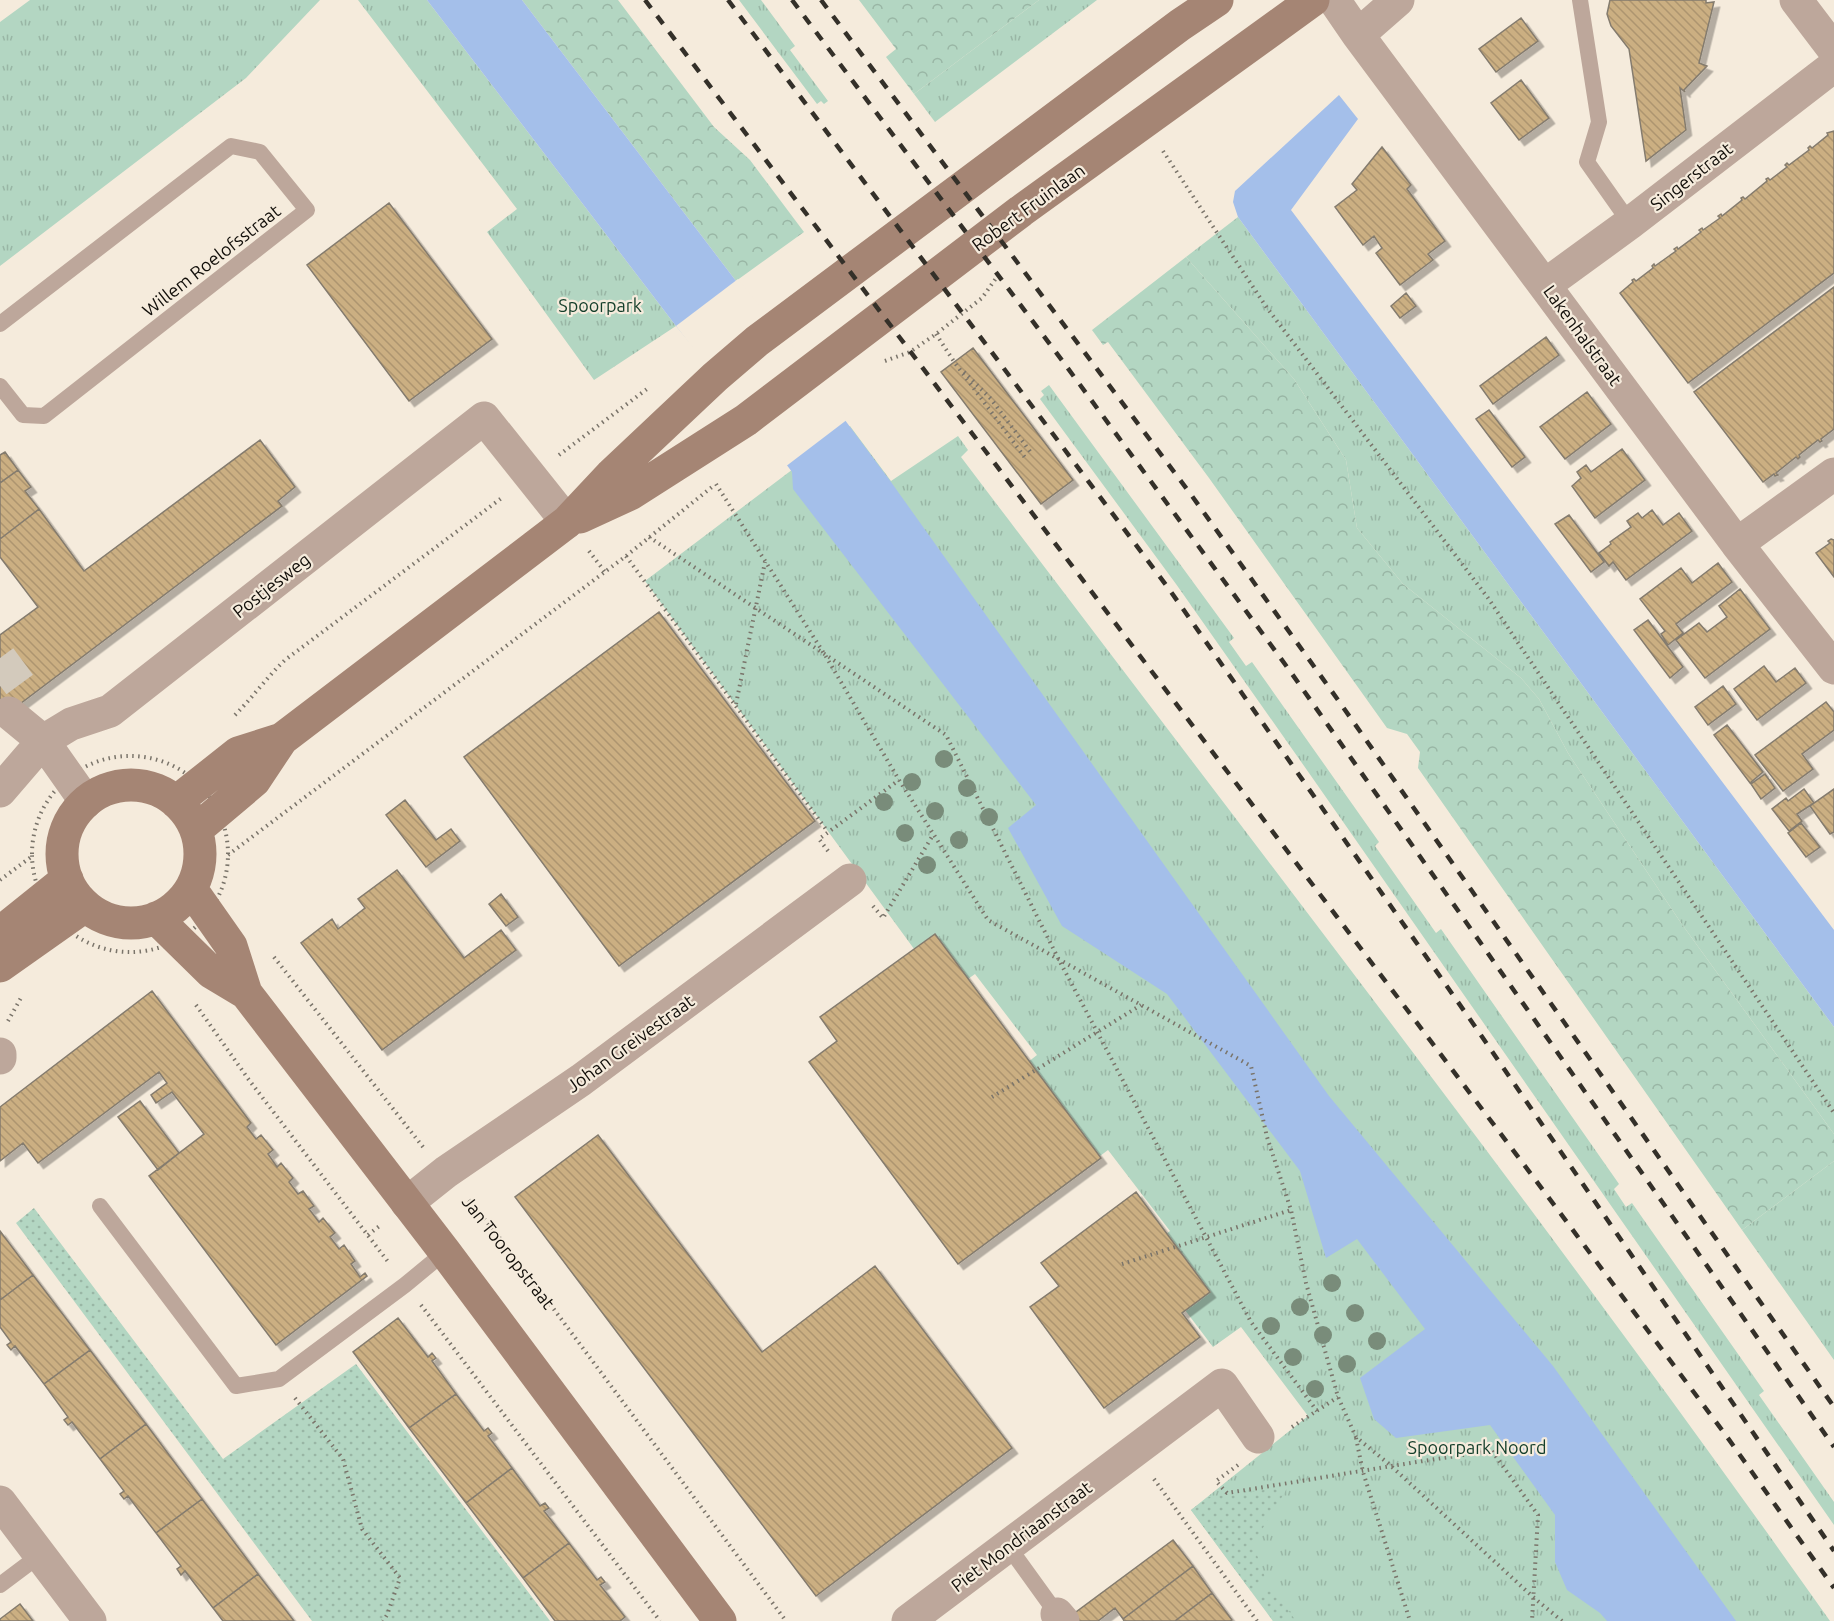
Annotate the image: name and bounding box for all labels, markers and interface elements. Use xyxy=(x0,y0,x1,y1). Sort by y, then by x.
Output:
street label: Singerstraat xyxy=(1646,138,1736,214)
street label: Robert Fruinlaan xyxy=(968,159,1088,255)
street label: Willem Roelofsstraat xyxy=(138,200,284,320)
street label: Lakenhalstraat xyxy=(1540,281,1626,389)
park label: Spoorpark xyxy=(558,295,642,315)
street label: Postjesweg xyxy=(228,549,314,621)
street label: Johan Greivestraat xyxy=(563,990,697,1096)
street label: Jan Tooropstraat xyxy=(459,1192,559,1312)
park label: Spoorpark Noord xyxy=(1408,1437,1546,1457)
street label: Piet Mondriaanstraat xyxy=(947,1477,1095,1595)

